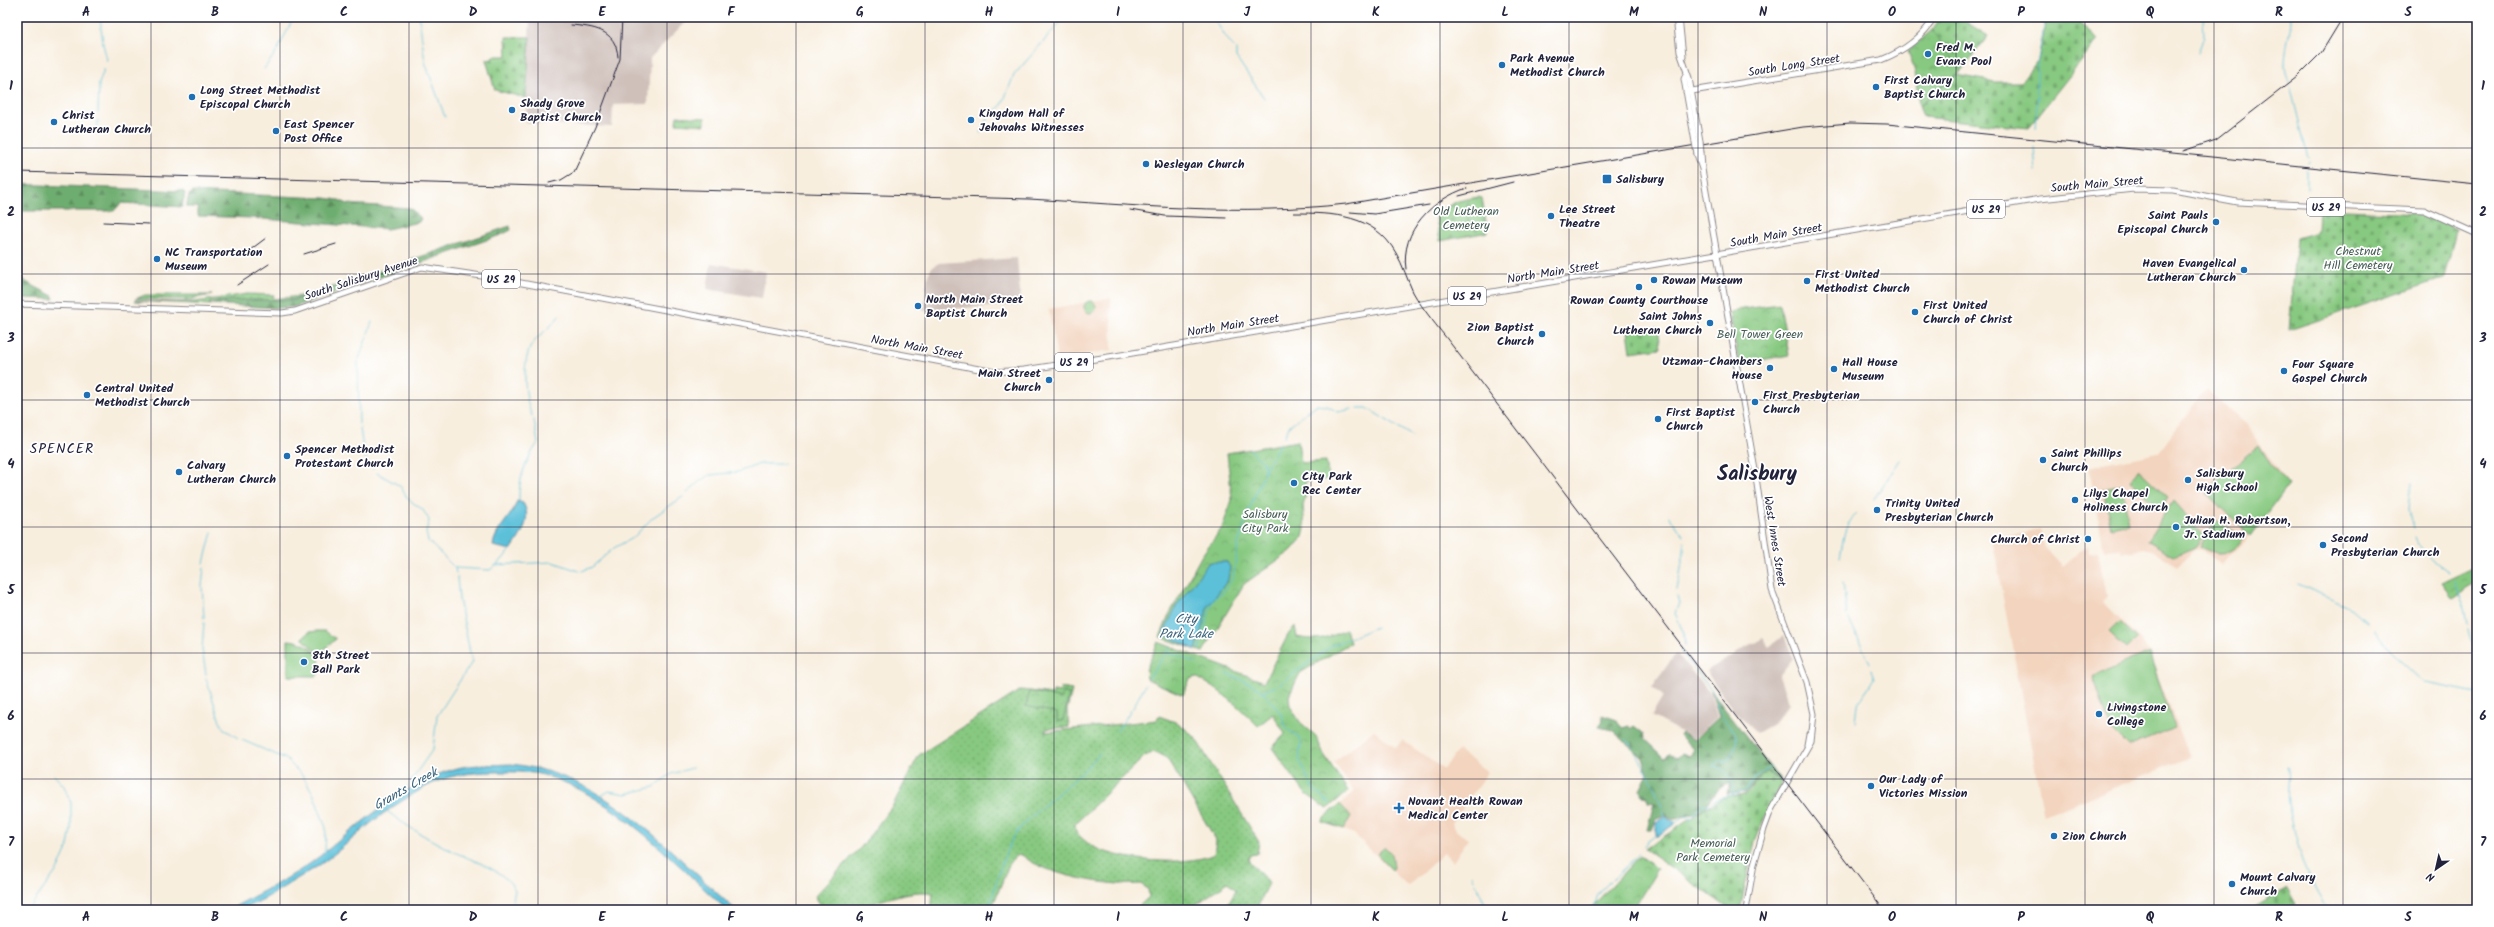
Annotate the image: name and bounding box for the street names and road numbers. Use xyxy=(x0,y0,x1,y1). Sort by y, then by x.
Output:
street label: South Long Street xyxy=(1747,49,1842,82)
street label: South Main Street xyxy=(2050,171,2145,198)
road number: US 29 xyxy=(2307,198,2345,216)
road number: US 29 xyxy=(1967,200,2005,218)
street label: South Main Street xyxy=(1729,218,1824,253)
street label: South Salisbury Avenue xyxy=(302,251,421,306)
street label: North Main Street xyxy=(1506,256,1601,289)
road number: US 29 xyxy=(482,270,520,288)
road number: US 29 xyxy=(1448,287,1486,305)
street label: North Main Street xyxy=(1186,309,1281,342)
street label: North Main Street xyxy=(869,330,965,365)
road number: US 29 xyxy=(1055,353,1093,371)
street label: West Innes Street xyxy=(1758,494,1791,588)

